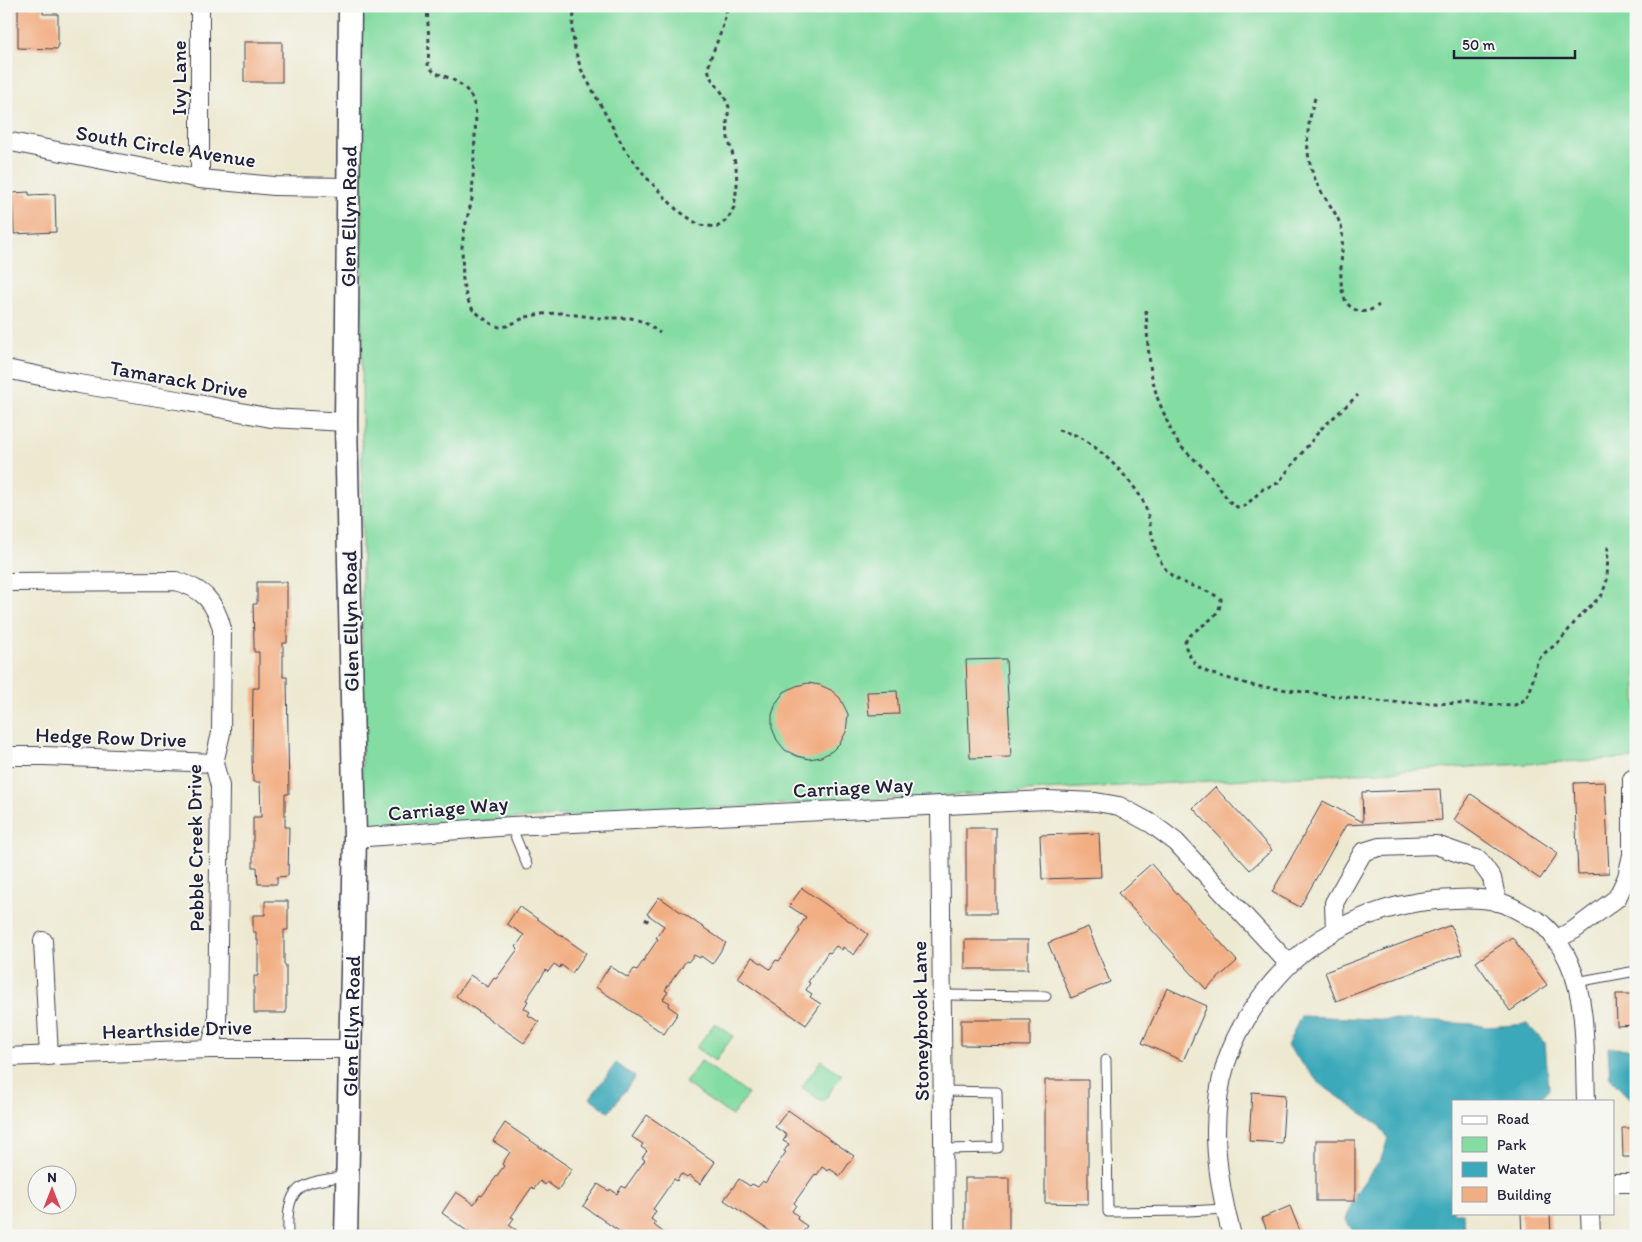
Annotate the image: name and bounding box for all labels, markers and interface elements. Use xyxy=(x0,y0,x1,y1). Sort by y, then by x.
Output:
scale bar xyxy=(1454,28,1576,60)
text: 50 m xyxy=(1462,36,1495,54)
street label: Ivy Lane xyxy=(166,40,191,116)
street label: South Circle Avenue xyxy=(74,119,258,173)
street label: Glen Ellyn Road xyxy=(335,145,361,287)
street label: Tamarack Drive xyxy=(108,355,250,403)
street label: Glen Ellyn Road xyxy=(336,550,364,692)
street label: Hedge Row Drive xyxy=(35,722,187,752)
street label: Pebble Creek Drive xyxy=(181,764,209,932)
street label: Carriage Way xyxy=(792,771,914,803)
street label: Carriage Way xyxy=(387,790,509,826)
street label: Stoneybrook Lane xyxy=(906,941,934,1101)
street label: Glen Ellyn Road xyxy=(337,955,365,1097)
street label: Hearthside Drive xyxy=(101,1014,253,1044)
legend xyxy=(1452,1100,1614,1214)
text: Road xyxy=(1497,1110,1530,1128)
text: Park xyxy=(1497,1136,1527,1154)
text: Water xyxy=(1497,1160,1536,1178)
north arrow xyxy=(28,1164,78,1214)
text: N xyxy=(47,1169,57,1186)
text: Building xyxy=(1497,1186,1551,1204)

